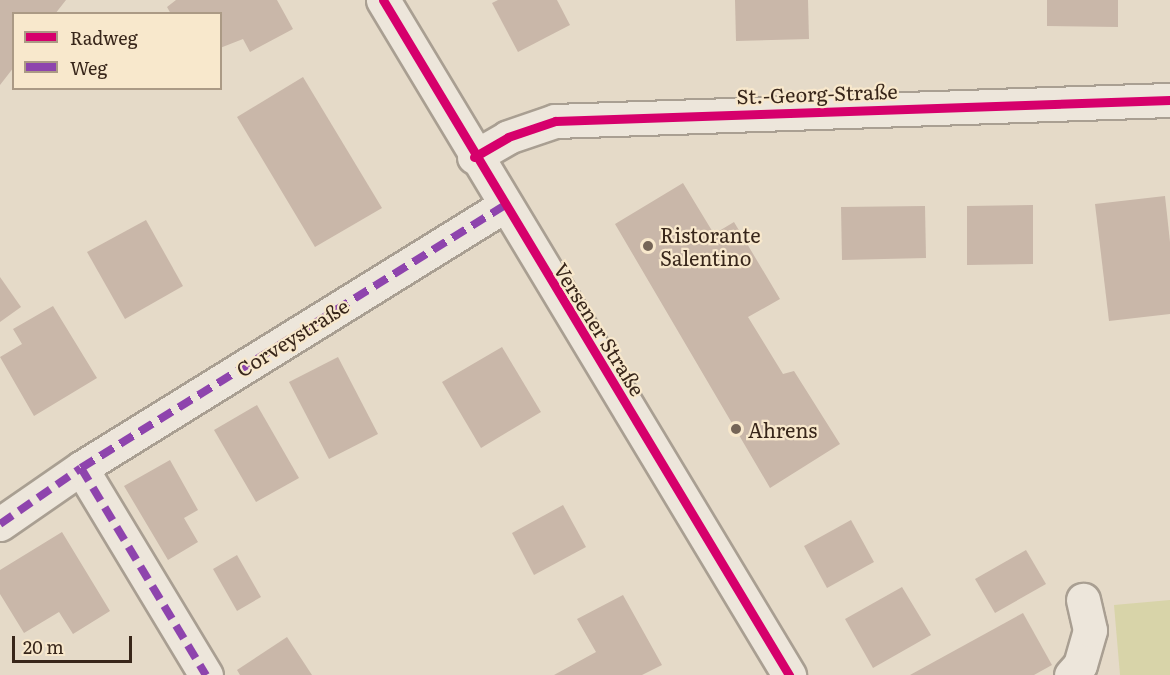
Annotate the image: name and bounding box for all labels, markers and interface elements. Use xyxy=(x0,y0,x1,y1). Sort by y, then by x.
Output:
legend xyxy=(12,12,222,90)
text: Radweg xyxy=(70,24,138,51)
text: Weg xyxy=(70,54,107,81)
street label: St.-Georg-Straße xyxy=(736,78,898,108)
place label: Ristorante Salentino xyxy=(660,222,761,269)
marker: Ristorante Salentino xyxy=(641,239,655,253)
street label: Versener Straße xyxy=(550,258,650,400)
street label: Corveystraße xyxy=(231,293,353,381)
place label: Ahrens xyxy=(748,417,817,441)
marker: Ahrens xyxy=(729,422,743,436)
scale bar xyxy=(15,624,135,662)
text: 20 m xyxy=(23,633,64,660)

